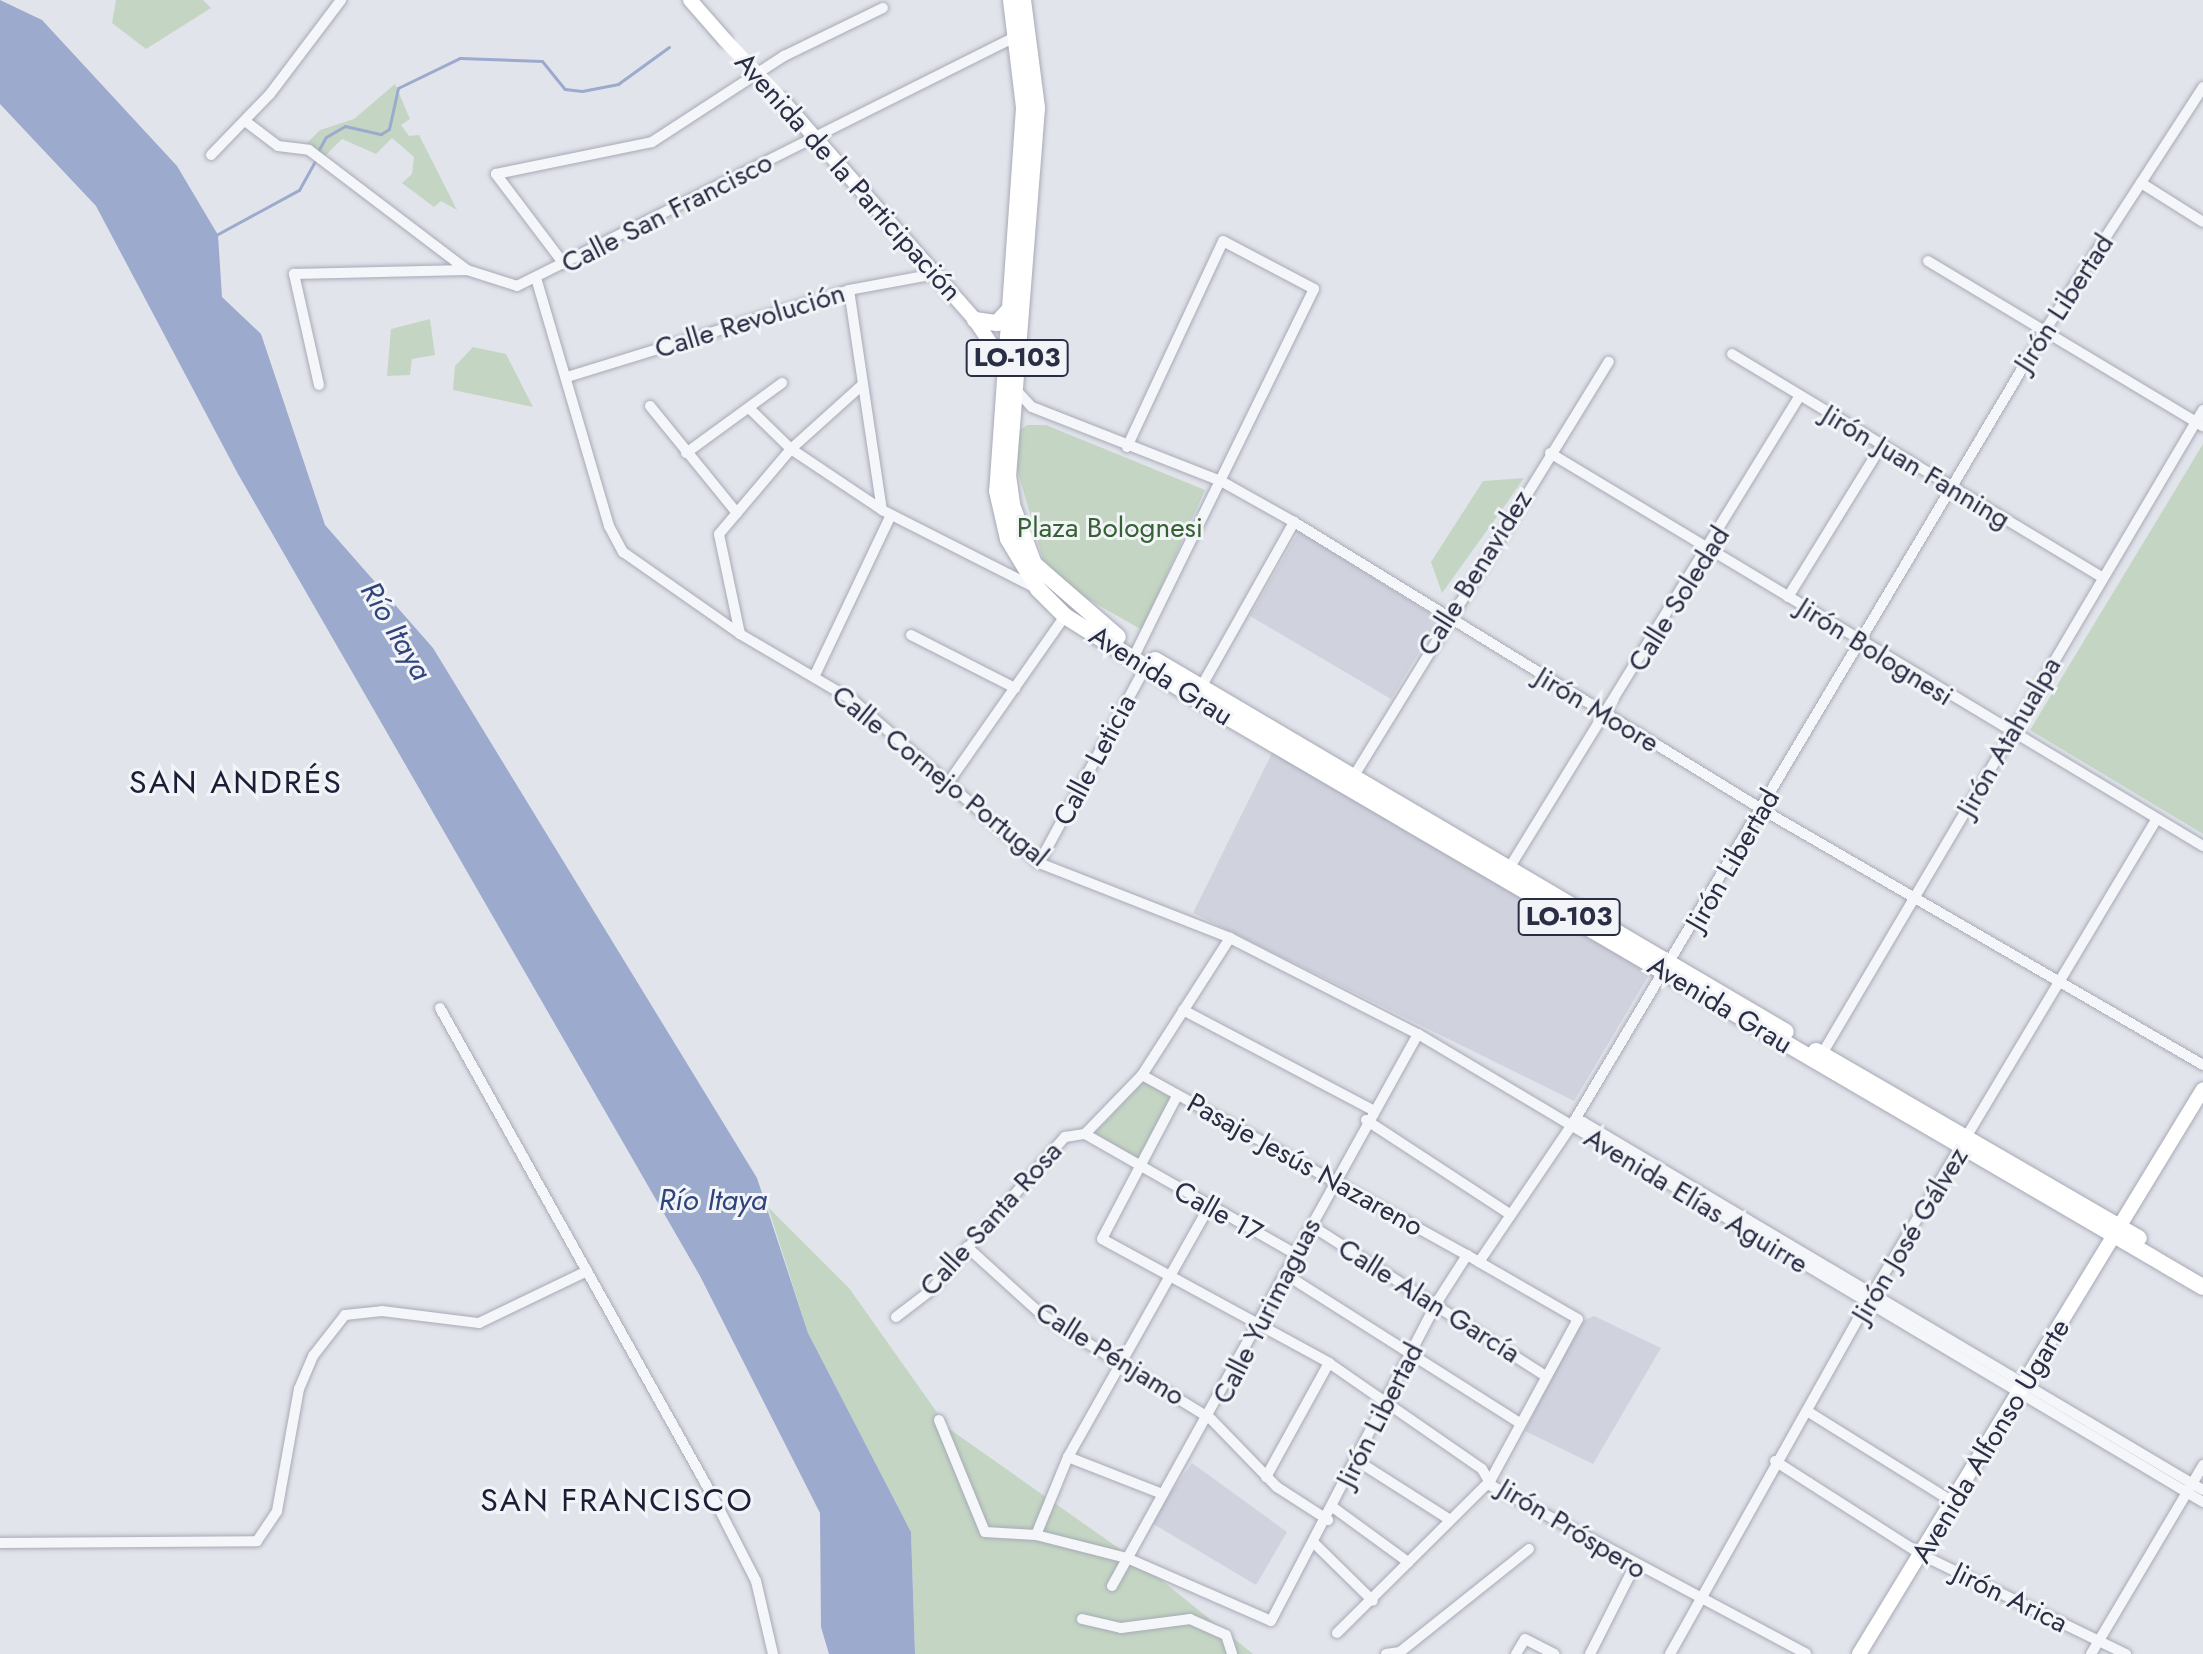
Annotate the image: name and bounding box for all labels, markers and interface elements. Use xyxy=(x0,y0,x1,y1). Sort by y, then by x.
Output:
street label: Avenida de la Participación xyxy=(728,46,968,308)
street label: Calle San Francisco xyxy=(556,145,778,281)
street label: Jirón Libertad xyxy=(2007,228,2121,378)
street label: Calle Revolución xyxy=(651,276,849,366)
road number: LO-103 xyxy=(965,336,1069,380)
street label: Jirón Juan Fanning xyxy=(1816,398,2016,536)
street label: Calle Benavidez xyxy=(1411,484,1539,662)
park label: Plaza Bolognesi xyxy=(1017,511,1203,545)
street label: Calle Soledad xyxy=(1621,520,1737,678)
water label: Río Itaya xyxy=(353,575,439,687)
street label: Jirón Bolognesi xyxy=(1791,591,1959,713)
street label: Avenida Grau xyxy=(1083,619,1239,733)
street label: Jirón Atahualpa xyxy=(1950,651,2068,823)
street label: Jirón Moore xyxy=(1529,660,1665,760)
street label: Calle Cornejo Portugal xyxy=(825,678,1055,874)
street label: Calle Leticia xyxy=(1046,689,1144,831)
district label: SAN ANDRÉS xyxy=(129,763,343,801)
street label: Jirón Libertad xyxy=(1679,783,1787,937)
road number: LO-103 xyxy=(1517,895,1621,939)
street label: Avenida Grau xyxy=(1642,949,1798,1061)
street label: Pasaje Jesús Nazareno xyxy=(1181,1086,1429,1244)
street label: Avenida Elías Aguirre xyxy=(1578,1121,1814,1281)
street label: Calle Santa Rosa xyxy=(913,1135,1069,1303)
street label: Jirón José Gálvez xyxy=(1845,1141,1975,1329)
street label: Calle 17 xyxy=(1168,1174,1268,1250)
water label: Río Itaya xyxy=(659,1182,767,1218)
street label: Calle Yurimaguas xyxy=(1206,1212,1328,1410)
street label: Calle Alan García xyxy=(1332,1232,1526,1370)
street label: Calle Pénjamo xyxy=(1029,1295,1191,1413)
street label: Avenida Alfonso Ugarte xyxy=(1905,1313,2077,1569)
street label: Jirón Libertad xyxy=(1329,1337,1431,1493)
street label: Jirón Próspero xyxy=(1492,1472,1652,1586)
district label: SAN FRANCISCO xyxy=(480,1481,754,1519)
street label: Jirón Arica xyxy=(1947,1556,2073,1640)

